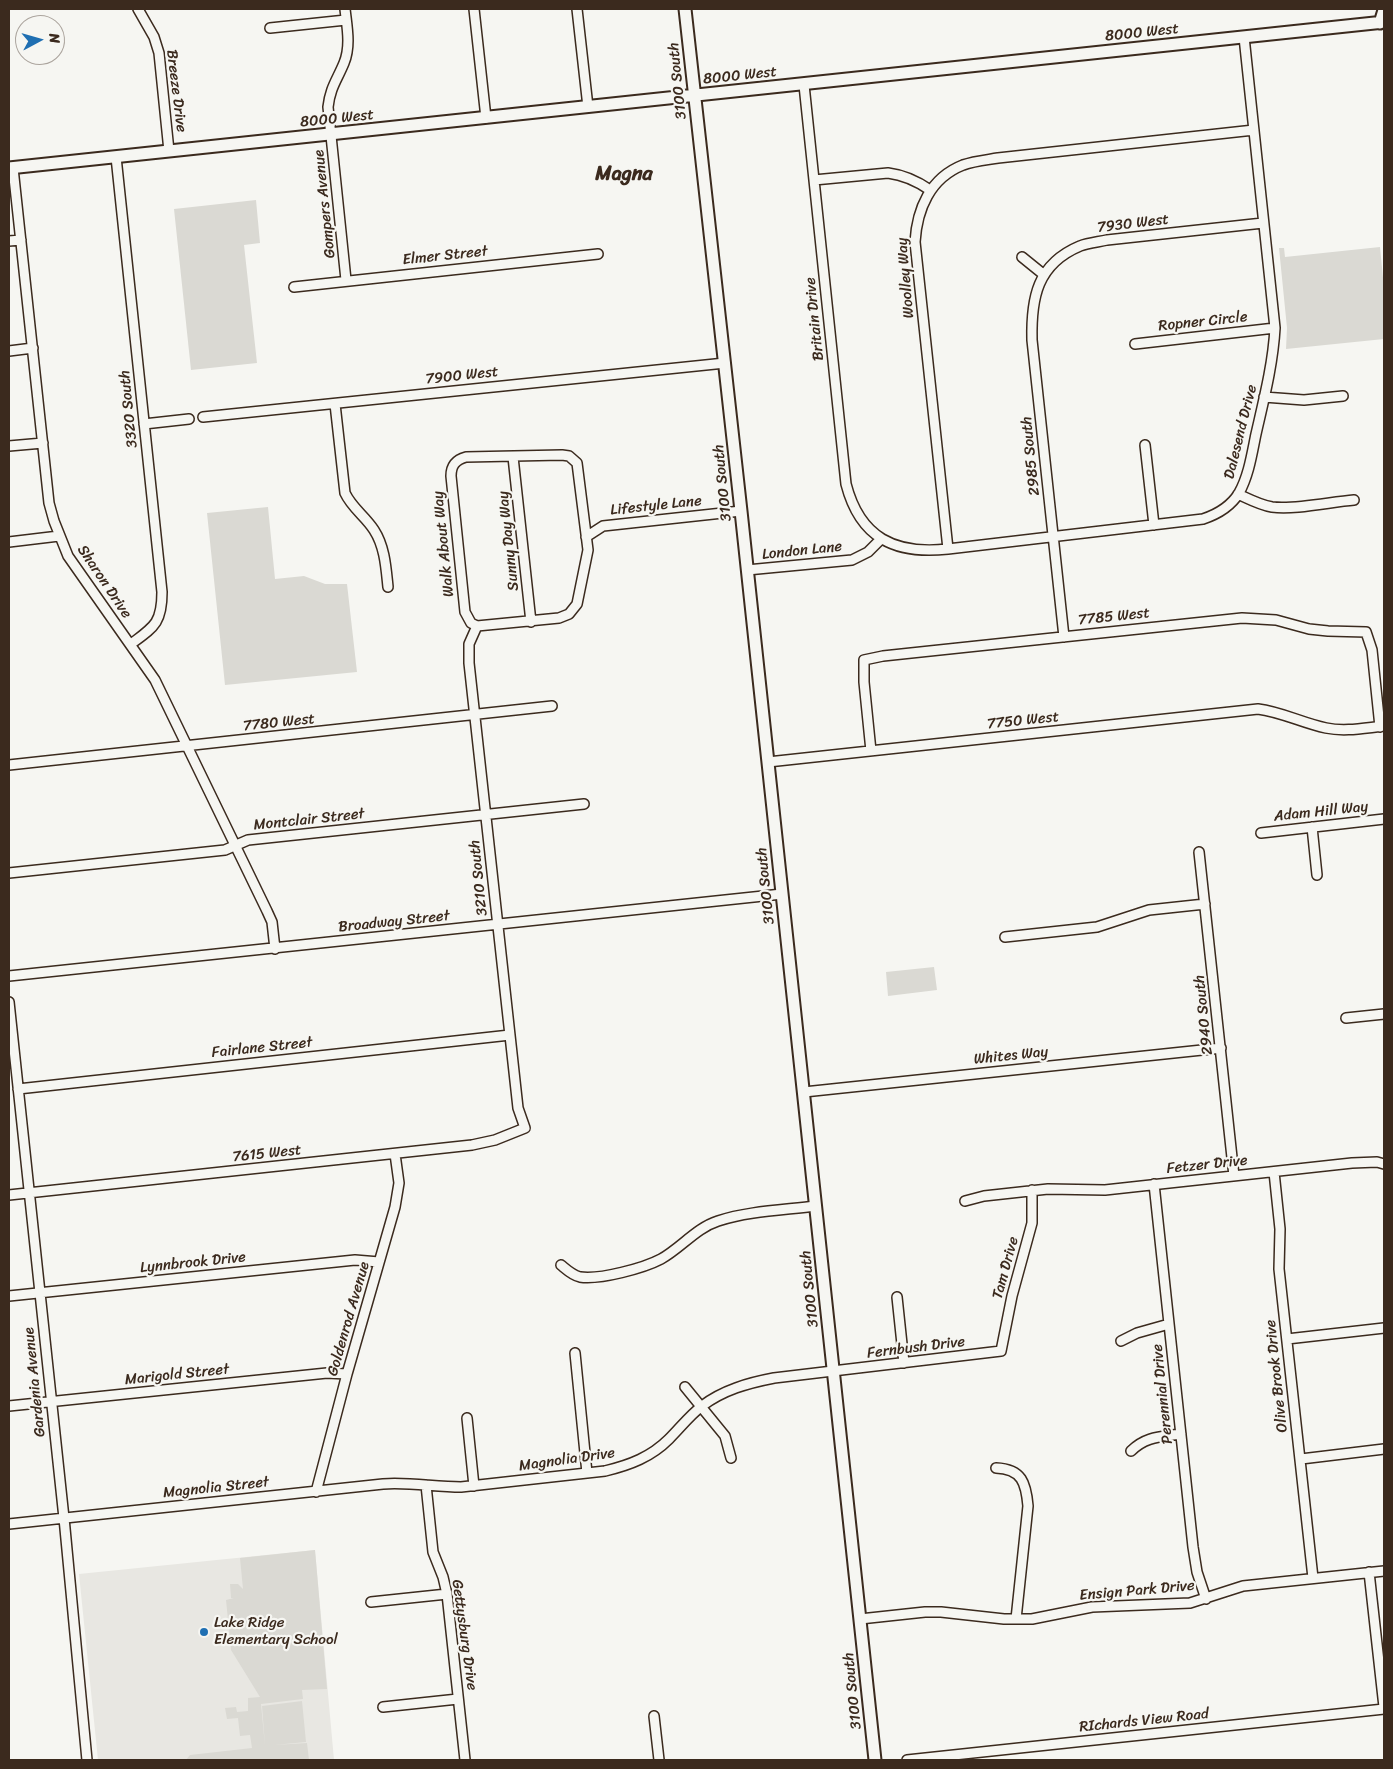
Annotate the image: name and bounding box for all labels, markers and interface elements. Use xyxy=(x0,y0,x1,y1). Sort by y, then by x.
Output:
north arrow xyxy=(15,15,65,65)
street label: 8000 West xyxy=(1104,20,1180,46)
text: N xyxy=(41,32,67,45)
street label: 3100 South xyxy=(665,42,691,120)
street label: Breeze Drive xyxy=(162,49,190,133)
street label: 8000 West xyxy=(702,63,778,89)
street label: 8000 West xyxy=(299,106,375,132)
street label: Gompers Avenue xyxy=(310,149,340,259)
district label: Magna xyxy=(595,163,653,187)
street label: 7930 West xyxy=(1096,211,1170,237)
street label: Woolley Way xyxy=(894,237,918,319)
street label: Elmer Street xyxy=(402,243,488,269)
street label: Britain Drive xyxy=(802,276,828,362)
street label: Ropner Circle xyxy=(1157,308,1249,336)
street label: 7900 West xyxy=(425,363,499,389)
street label: 3320 South xyxy=(116,369,142,449)
street label: Dalesend Drive xyxy=(1221,383,1261,481)
street label: 2985 South xyxy=(1018,416,1044,496)
street label: 3100 South xyxy=(710,444,736,522)
street label: Walk About Way xyxy=(429,490,459,598)
street label: Sunny Day Way xyxy=(495,490,523,592)
street label: Lifestyle Lane xyxy=(609,492,703,520)
street label: London Lane xyxy=(761,538,843,564)
street label: Sharon Drive xyxy=(73,542,135,622)
street label: 7785 West xyxy=(1077,604,1151,630)
street label: 7750 West xyxy=(986,708,1060,734)
street label: 7780 West xyxy=(242,710,316,736)
street label: Adam Hill Way xyxy=(1273,798,1369,826)
street label: Montclair Street xyxy=(253,805,365,835)
street label: 3210 South xyxy=(466,839,492,917)
street label: 3100 South xyxy=(753,847,779,925)
street label: Broadway Street xyxy=(337,907,451,937)
street label: 2940 South xyxy=(1191,974,1217,1056)
street label: Fairlane Street xyxy=(211,1034,313,1062)
street label: Whites Way xyxy=(973,1043,1049,1069)
street label: 7615 West xyxy=(232,1141,302,1167)
street label: Fetzer Drive xyxy=(1166,1152,1248,1178)
street label: Tam Drive xyxy=(989,1235,1023,1301)
street label: Lynnbrook Drive xyxy=(139,1248,247,1278)
street label: 3100 South xyxy=(797,1250,823,1328)
street label: Goldenrod Avenue xyxy=(324,1260,374,1378)
street label: Olive Brook Drive xyxy=(1262,1319,1292,1433)
street label: Gardenia Avenue xyxy=(20,1326,50,1438)
street label: Fernbush Drive xyxy=(866,1333,966,1363)
street label: Perennial Drive xyxy=(1149,1343,1177,1445)
street label: Marigold Street xyxy=(124,1361,230,1389)
street label: Magnolia Drive xyxy=(518,1444,616,1476)
street label: Magnolia Street xyxy=(162,1473,270,1503)
street label: Ensign Park Drive xyxy=(1079,1577,1195,1605)
street label: Gettysburg Drive xyxy=(447,1578,481,1692)
place label: Lake Ridge Elementary School xyxy=(214,1614,338,1649)
marker: Lake Ridge Elementary School xyxy=(198,1626,210,1638)
street label: 3100 South xyxy=(840,1652,866,1730)
street label: RIchards View Road xyxy=(1078,1705,1210,1737)

